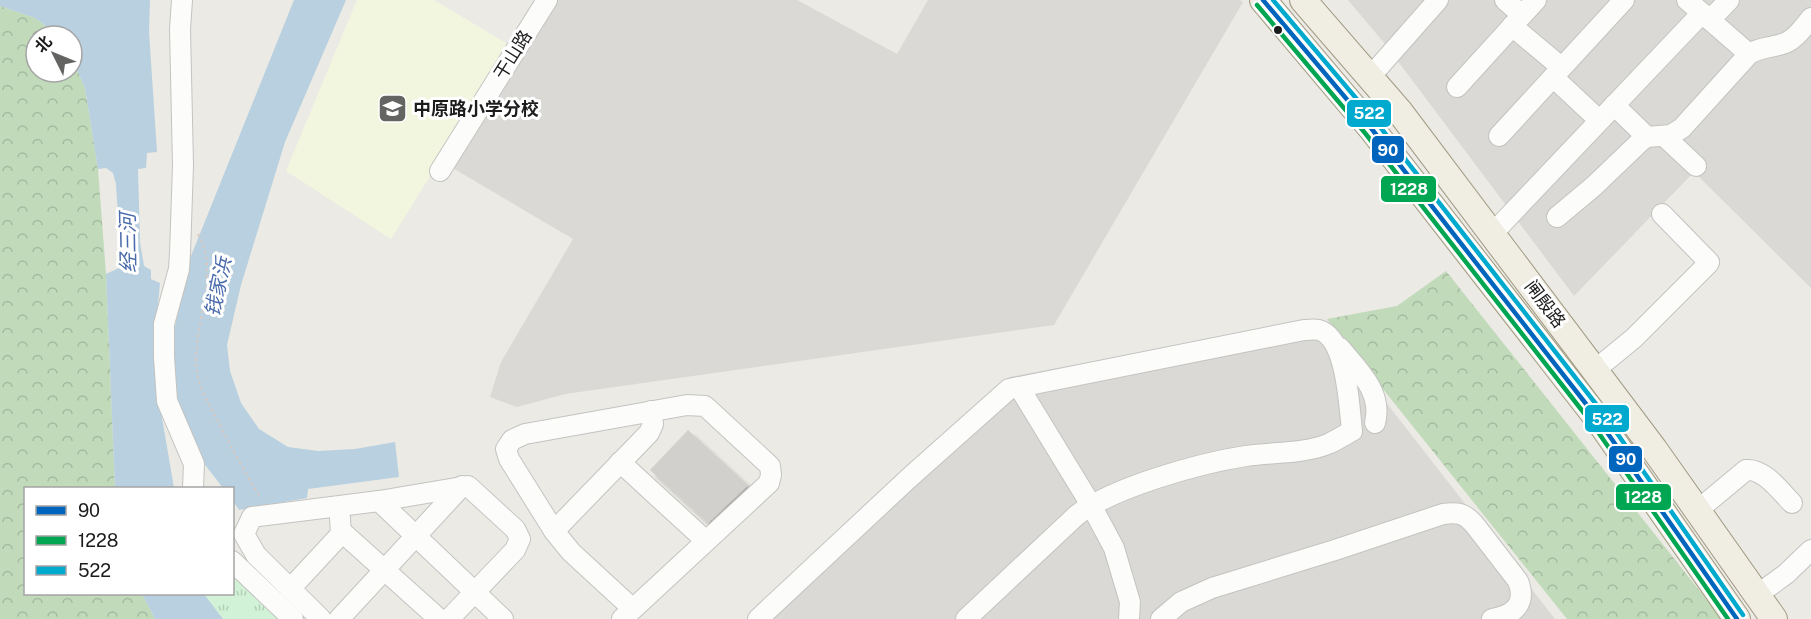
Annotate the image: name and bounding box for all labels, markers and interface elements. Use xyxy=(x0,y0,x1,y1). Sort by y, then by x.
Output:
north arrow xyxy=(24,24,84,84)
unlabelled marker xyxy=(1272,24,1284,36)
street label: 干山路 xyxy=(489,26,536,83)
text: 北 xyxy=(31,32,56,56)
school or university icon: 中原路小学分校 xyxy=(376,93,408,125)
place label: 中原路小学分校 xyxy=(413,98,539,119)
line badge: 522 xyxy=(1346,99,1392,128)
text: 522 xyxy=(1353,104,1385,123)
line badge: 90 xyxy=(1371,135,1405,164)
text: 90 xyxy=(1378,141,1398,160)
line badge: 1228 xyxy=(1380,175,1437,203)
text: 1228 xyxy=(1390,180,1428,199)
water label: 经三河 xyxy=(115,209,141,273)
water label: 钱家浜 xyxy=(200,253,236,319)
street label: 闸殷路 xyxy=(1521,276,1570,332)
line badge: 522 xyxy=(1584,404,1630,433)
text: 522 xyxy=(1591,410,1623,429)
line badge: 90 xyxy=(1608,445,1643,473)
text: 90 xyxy=(1616,450,1636,469)
line badge: 1228 xyxy=(1615,483,1672,511)
legend xyxy=(24,487,234,595)
text: 1228 xyxy=(1624,488,1662,507)
text: 90 xyxy=(78,500,100,521)
text: 1228 xyxy=(78,530,118,551)
text: 522 xyxy=(78,560,111,581)

